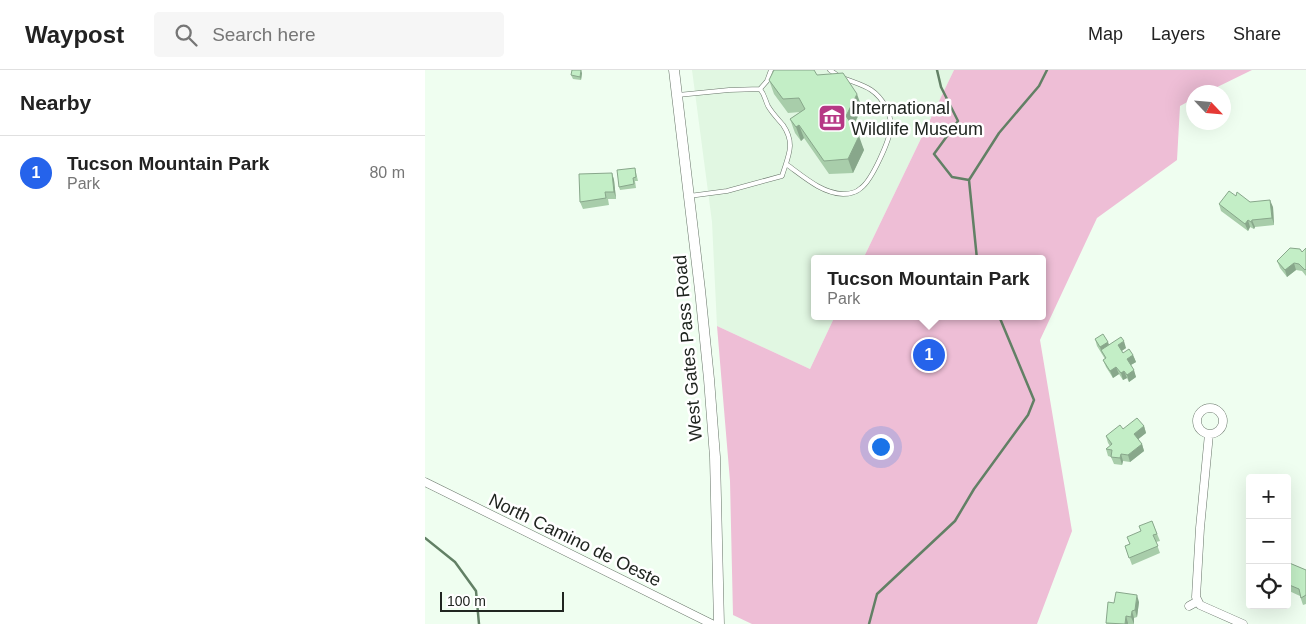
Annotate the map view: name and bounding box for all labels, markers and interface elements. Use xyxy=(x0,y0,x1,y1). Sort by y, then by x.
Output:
search box xyxy=(154,12,504,57)
text: Waypost xyxy=(25,21,124,48)
icon: search xyxy=(172,21,200,49)
text: Search here xyxy=(212,24,316,45)
text: Map xyxy=(1088,24,1123,44)
text: Layers xyxy=(1151,24,1205,44)
text: Share xyxy=(1233,24,1281,44)
north arrow xyxy=(1186,85,1231,130)
text: Nearby xyxy=(20,91,91,114)
place label: International Wildlife Museum xyxy=(851,98,983,139)
museum icon: International Wildlife Museum xyxy=(817,103,847,133)
text: Tucson Mountain Park xyxy=(67,153,269,174)
text: 1 xyxy=(32,164,40,181)
text: 80 m xyxy=(369,164,405,181)
text: Park xyxy=(67,175,100,192)
street label: West Gates Pass Road xyxy=(670,254,706,442)
popup xyxy=(811,255,1046,320)
text: Tucson Mountain Park xyxy=(827,268,1030,289)
text: Park xyxy=(827,290,860,307)
pin: 1 xyxy=(913,336,945,374)
your location xyxy=(868,434,894,460)
map controls xyxy=(1246,474,1291,609)
button: + xyxy=(1246,474,1291,519)
street label: North Camino de Oeste xyxy=(486,490,664,590)
button: − xyxy=(1246,519,1291,564)
button: locate xyxy=(1246,564,1291,609)
scale bar xyxy=(440,589,564,612)
text: 100 m xyxy=(447,593,486,609)

